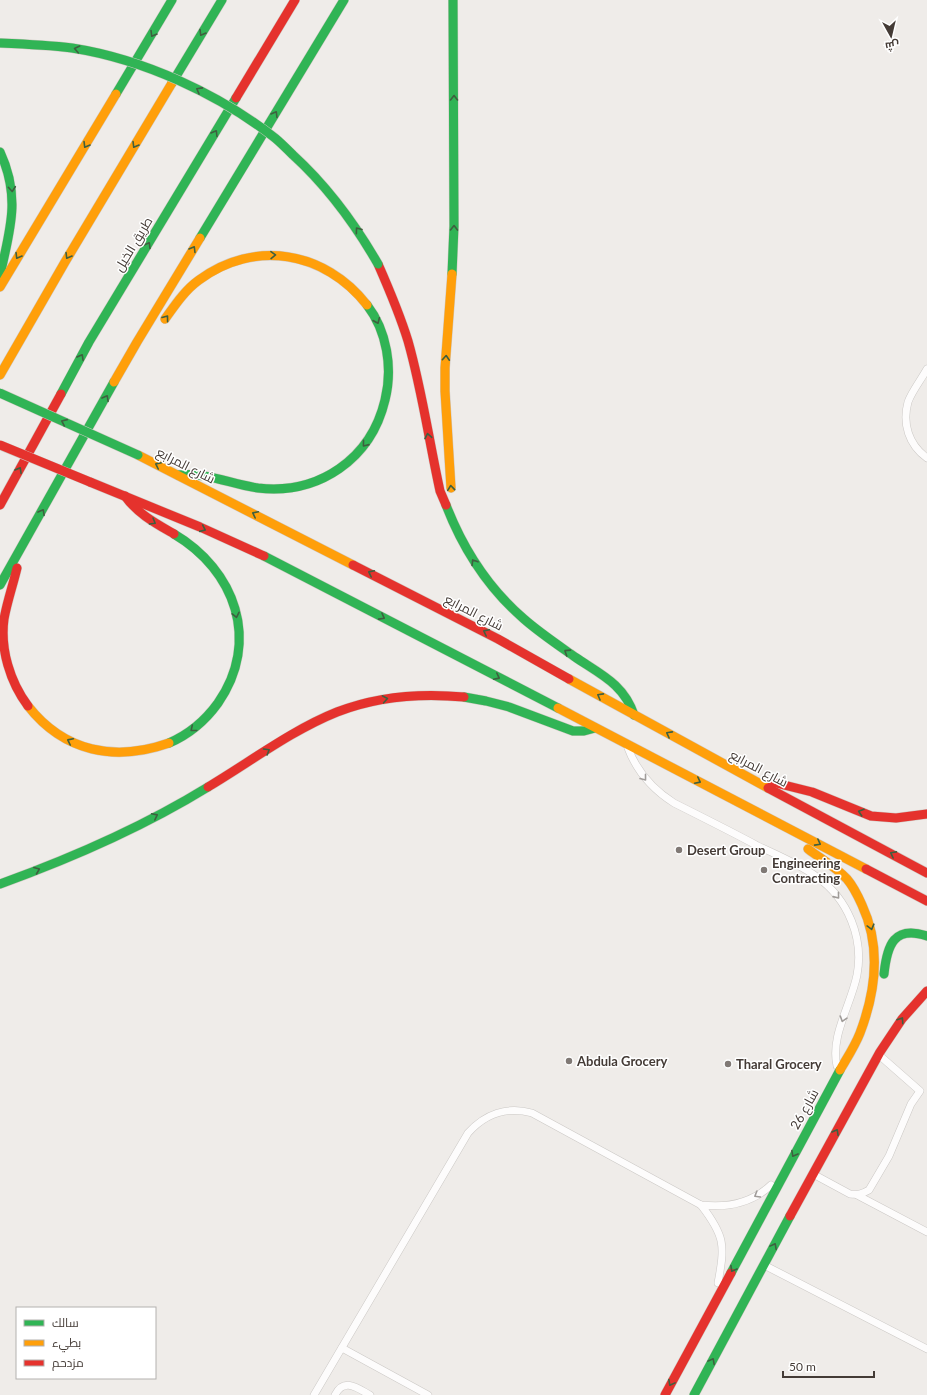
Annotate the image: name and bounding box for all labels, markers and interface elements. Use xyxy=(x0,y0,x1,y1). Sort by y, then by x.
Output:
north arrow xyxy=(871,16,911,56)
one-way arrow xyxy=(200,29,207,36)
one-way arrow xyxy=(150,30,157,37)
text: ش xyxy=(884,38,900,54)
one-way arrow xyxy=(73,45,80,53)
one-way arrow xyxy=(196,88,204,95)
one-way arrow xyxy=(450,95,458,101)
one-way arrow xyxy=(270,111,278,118)
one-way arrow xyxy=(210,130,217,137)
one-way arrow xyxy=(83,141,90,148)
one-way arrow xyxy=(133,141,140,148)
one-way arrow xyxy=(8,186,17,192)
street label: طريق الخيل xyxy=(110,214,156,274)
one-way arrow xyxy=(450,225,458,231)
one-way arrow xyxy=(356,228,363,235)
one-way arrow xyxy=(143,242,150,249)
one-way arrow xyxy=(189,246,196,253)
one-way arrow xyxy=(270,251,276,259)
one-way arrow xyxy=(16,252,23,259)
one-way arrow xyxy=(66,252,73,259)
one-way arrow xyxy=(162,315,169,322)
one-way arrow xyxy=(373,318,381,325)
one-way arrow xyxy=(77,353,84,361)
one-way arrow xyxy=(441,355,450,361)
one-way arrow xyxy=(101,395,108,402)
one-way arrow xyxy=(61,419,69,427)
one-way arrow xyxy=(425,433,433,439)
one-way arrow xyxy=(363,440,370,447)
street label: شارع المرابع xyxy=(154,443,218,487)
one-way arrow xyxy=(155,462,162,470)
one-way arrow xyxy=(14,467,21,475)
one-way arrow xyxy=(447,485,456,491)
one-way arrow xyxy=(38,508,45,516)
one-way arrow xyxy=(252,511,259,519)
one-way arrow xyxy=(149,517,156,524)
one-way arrow xyxy=(199,524,207,532)
one-way arrow xyxy=(472,560,479,567)
one-way arrow xyxy=(367,571,375,578)
street label: شارع المرابع xyxy=(442,590,506,634)
one-way arrow xyxy=(232,612,240,618)
one-way arrow xyxy=(378,613,385,620)
one-way arrow xyxy=(483,630,491,637)
one-way arrow xyxy=(564,649,571,657)
one-way arrow xyxy=(493,673,500,680)
one-way arrow xyxy=(597,693,604,700)
one-way arrow xyxy=(382,695,388,704)
one-way arrow xyxy=(190,725,197,732)
one-way arrow xyxy=(666,732,673,739)
one-way arrow xyxy=(67,738,74,746)
street label: شارع المرابع xyxy=(727,746,791,791)
one-way arrow xyxy=(263,748,270,755)
one-way arrow xyxy=(640,774,647,781)
one-way arrow xyxy=(694,776,702,784)
one-way arrow xyxy=(858,809,865,817)
one-way arrow xyxy=(150,813,158,821)
one-way arrow xyxy=(814,839,821,846)
place label: Desert Group xyxy=(687,842,765,858)
marker: Desert Group xyxy=(674,845,684,855)
one-way arrow xyxy=(889,852,897,859)
place label: Engineering Contracting xyxy=(772,855,841,886)
marker: Engineering Contracting xyxy=(759,865,769,875)
one-way arrow xyxy=(33,867,40,875)
one-way arrow xyxy=(832,892,839,899)
one-way arrow xyxy=(866,924,875,931)
one-way arrow xyxy=(840,1015,848,1022)
one-way arrow xyxy=(896,1017,903,1024)
place label: Abdula Grocery xyxy=(576,1053,667,1069)
marker: Abdula Grocery xyxy=(564,1056,574,1066)
place label: Tharal Grocery xyxy=(736,1056,822,1072)
marker: Tharal Grocery xyxy=(723,1059,733,1069)
street label: شارع 26 xyxy=(786,1086,822,1132)
one-way arrow xyxy=(832,1129,839,1136)
one-way arrow xyxy=(791,1150,799,1157)
one-way arrow xyxy=(754,1191,761,1198)
one-way arrow xyxy=(769,1243,777,1250)
one-way arrow xyxy=(730,1265,737,1272)
legend xyxy=(16,1307,156,1379)
text: سالك xyxy=(52,1315,79,1330)
text: بطيء xyxy=(52,1335,81,1353)
scale bar xyxy=(783,1353,874,1379)
text: مزدحم xyxy=(52,1355,84,1371)
one-way arrow xyxy=(708,1358,715,1365)
text: 50 m xyxy=(789,1359,816,1374)
one-way arrow xyxy=(668,1379,676,1387)

